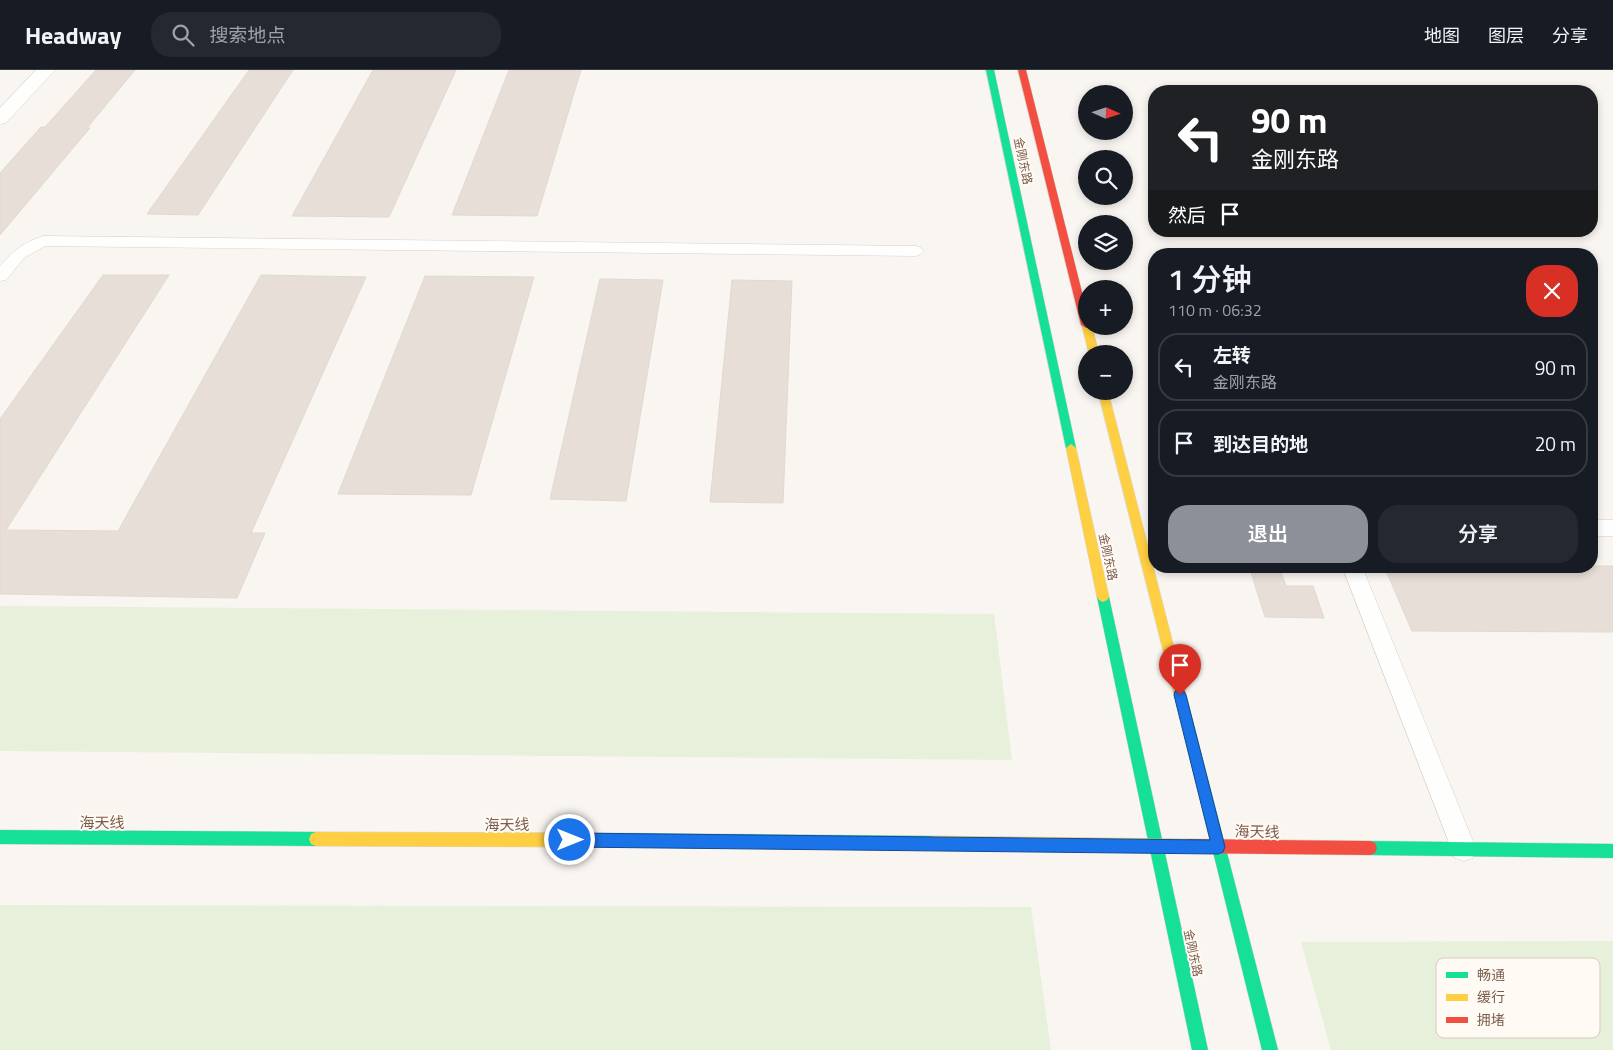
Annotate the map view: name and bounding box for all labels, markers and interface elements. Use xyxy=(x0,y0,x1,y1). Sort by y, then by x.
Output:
search box xyxy=(151,12,501,57)
text: Headway xyxy=(25,17,121,53)
text: 搜索地点 xyxy=(209,20,285,49)
icon: search xyxy=(169,21,197,49)
text: 地图 xyxy=(1424,22,1460,49)
text: 图层 xyxy=(1488,22,1524,49)
text: 分享 xyxy=(1552,22,1588,49)
north arrow xyxy=(1078,85,1132,140)
map controls xyxy=(1078,85,1133,400)
text: 90 m xyxy=(1251,93,1327,147)
icon: left xyxy=(1168,105,1233,170)
street label: 金刚东路 xyxy=(1009,135,1038,186)
text: 金刚东路 xyxy=(1251,142,1339,176)
button: search xyxy=(1078,150,1133,205)
text: 然后 xyxy=(1168,200,1206,229)
icon: arrive xyxy=(1216,200,1244,228)
button: layers xyxy=(1078,215,1133,270)
text: 1 分钟 xyxy=(1168,256,1251,302)
button: close xyxy=(1526,265,1578,317)
button: + xyxy=(1078,280,1133,335)
text: 110 m · 06:32 xyxy=(1168,298,1262,322)
text: 左转 xyxy=(1213,340,1251,369)
button: − xyxy=(1078,345,1133,400)
icon: left xyxy=(1170,353,1198,381)
text: 90 m xyxy=(1535,353,1576,382)
text: 金刚东路 xyxy=(1213,370,1277,394)
icon: arrive xyxy=(1170,429,1198,457)
text: 到达目的地 xyxy=(1213,429,1308,458)
text: 20 m xyxy=(1535,429,1576,458)
button: 退出 xyxy=(1168,505,1368,563)
button: 分享 xyxy=(1378,505,1578,563)
street label: 金刚东路 xyxy=(1094,531,1123,582)
pin xyxy=(1159,644,1201,695)
icon: arrive xyxy=(1166,651,1194,679)
street label: 海天线 xyxy=(79,811,125,834)
street label: 海天线 xyxy=(484,813,530,836)
position arrow xyxy=(543,813,595,865)
street label: 海天线 xyxy=(1234,820,1280,843)
street label: 金刚东路 xyxy=(1179,927,1208,978)
legend xyxy=(1436,958,1600,1038)
text: 畅通 xyxy=(1477,964,1505,985)
text: 缓行 xyxy=(1477,986,1505,1007)
text: 拥堵 xyxy=(1477,1009,1505,1030)

